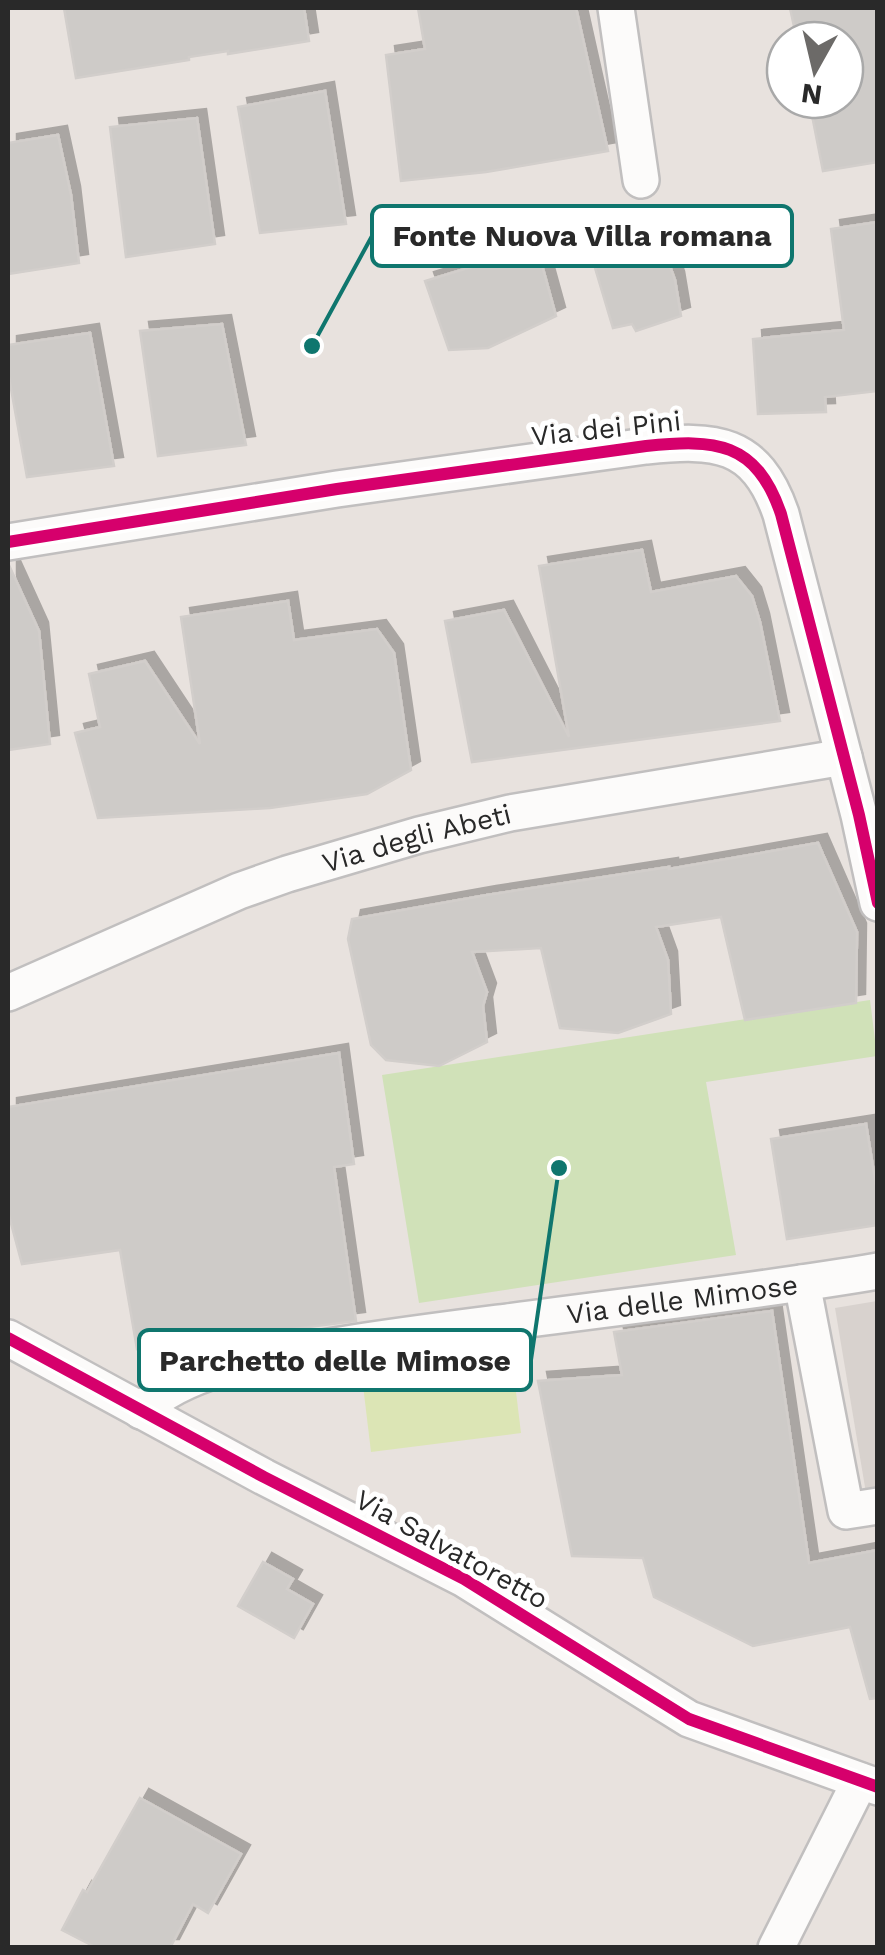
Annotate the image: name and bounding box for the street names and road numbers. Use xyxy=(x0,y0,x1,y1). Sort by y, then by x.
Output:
street label: Via dei Pini xyxy=(530,404,683,453)
street label: Via degli Abeti xyxy=(318,797,515,880)
street label: Via delle Mimose xyxy=(565,1268,800,1331)
street label: Via Salvatoretto xyxy=(350,1483,554,1616)

